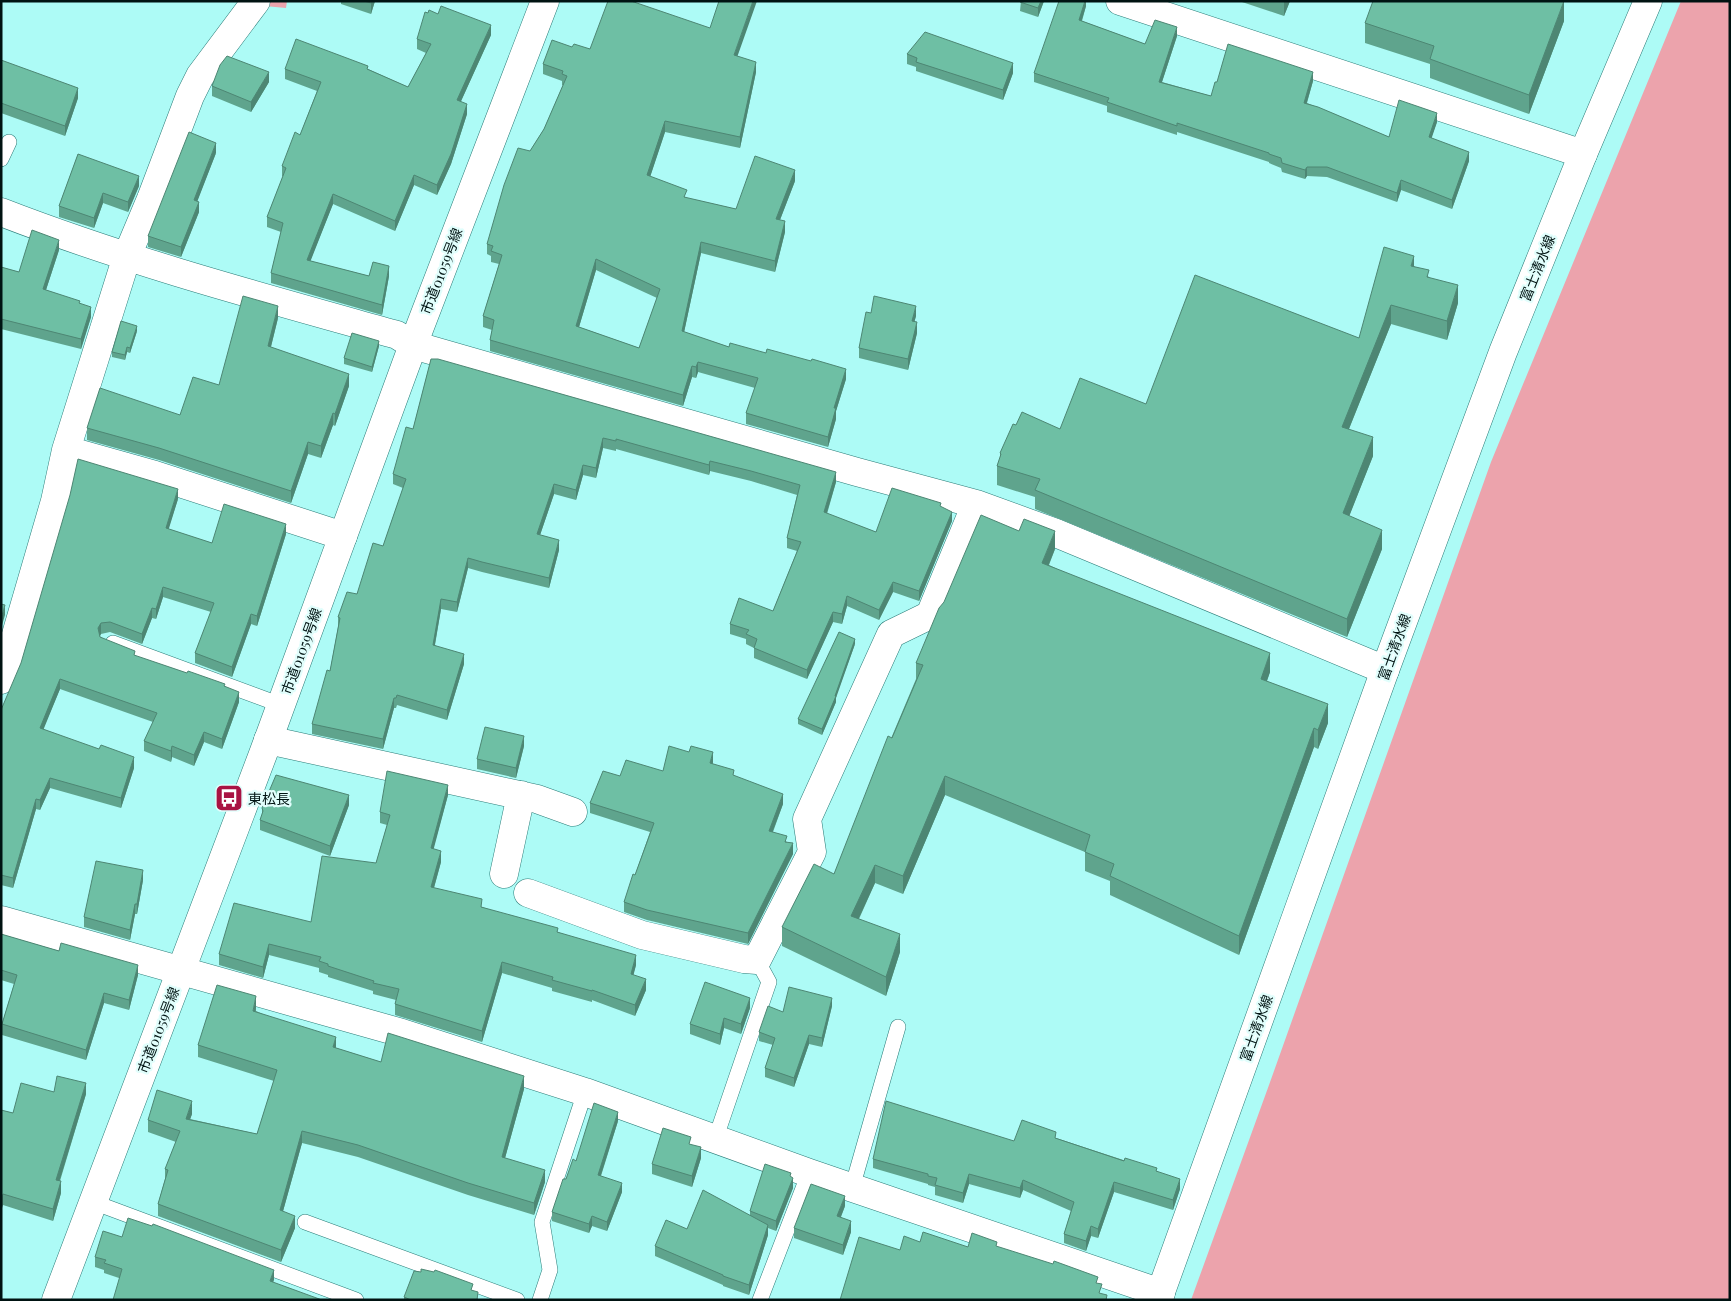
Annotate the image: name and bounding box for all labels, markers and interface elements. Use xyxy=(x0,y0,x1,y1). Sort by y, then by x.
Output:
street label: 市道01059号線 xyxy=(416,225,466,317)
street label: 富士清水線 xyxy=(1515,232,1559,304)
street label: 市道01059号線 xyxy=(277,605,325,697)
street label: 富士清水線 xyxy=(1373,611,1415,683)
bus stop icon: 東松長 xyxy=(214,783,244,813)
place label: 東松長 xyxy=(248,789,290,808)
street label: 市道01059号線 xyxy=(133,984,183,1076)
street label: 富士清水線 xyxy=(1235,992,1277,1064)

